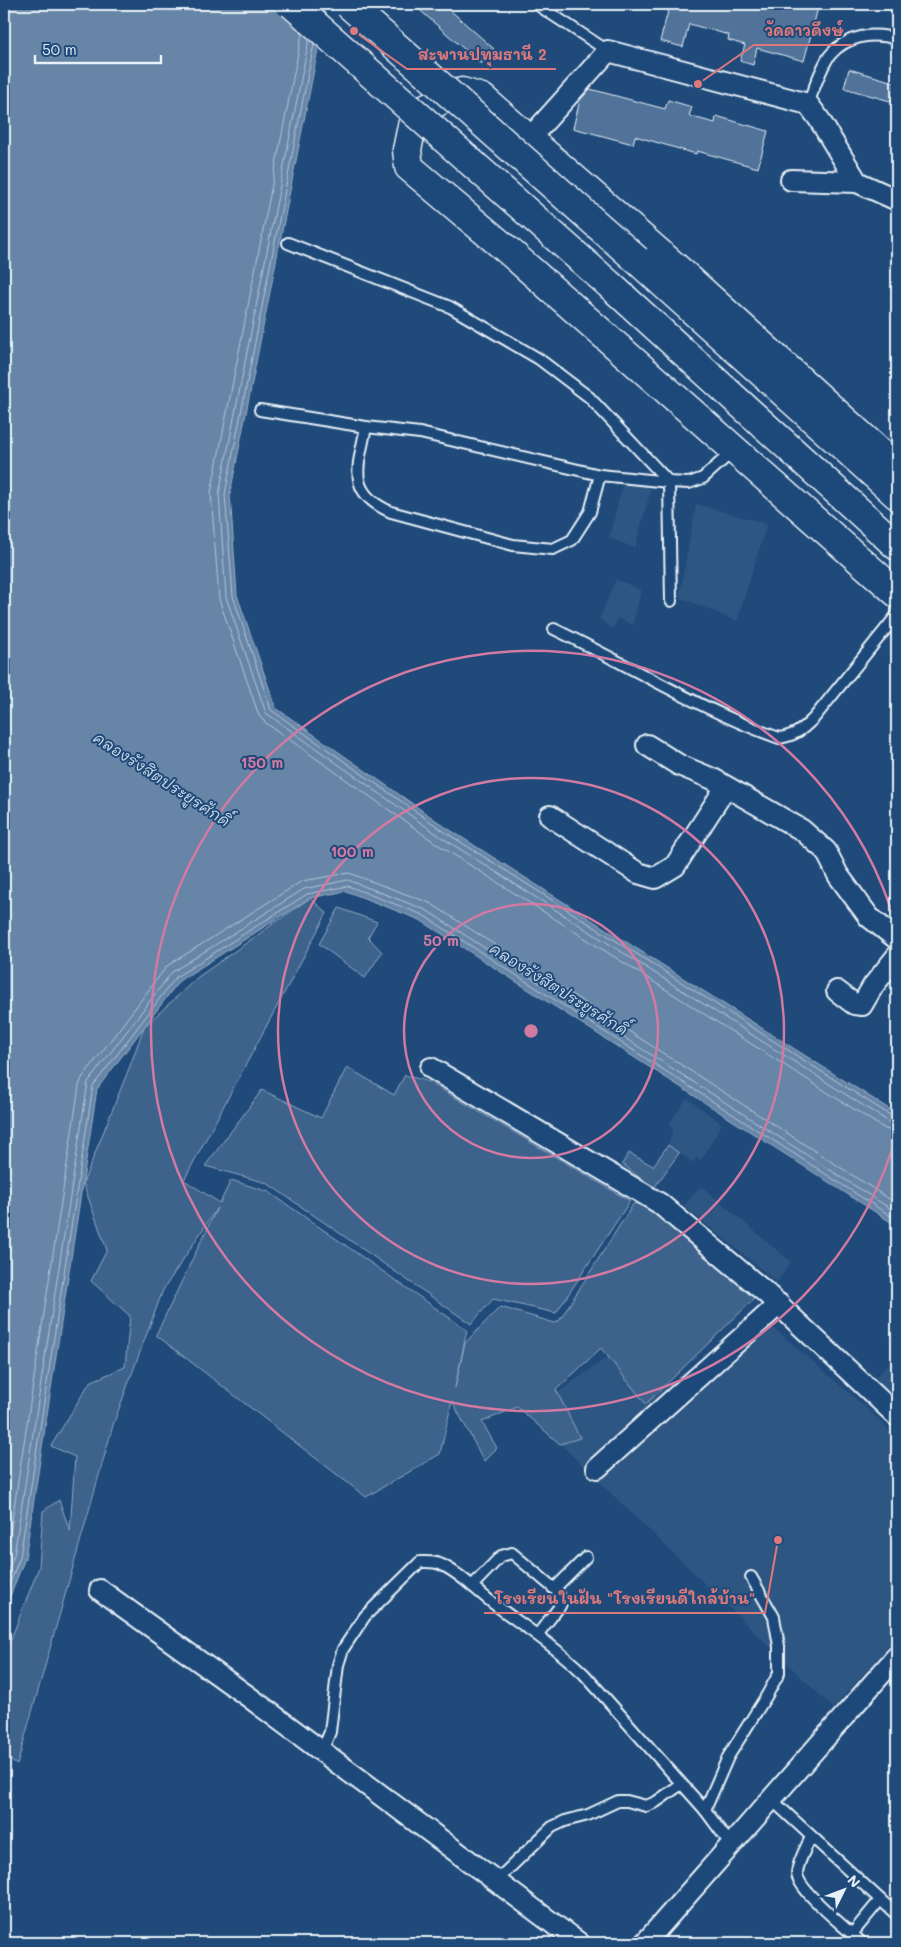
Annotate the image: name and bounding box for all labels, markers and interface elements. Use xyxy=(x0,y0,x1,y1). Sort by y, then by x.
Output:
callout: วัดดาวดึงษ์ xyxy=(754,15,853,45)
text: วัดดาวดึงษ์ xyxy=(765,19,844,40)
scale bar xyxy=(35,32,161,64)
text: 50 m xyxy=(42,39,77,59)
callout: สะพานปทุมธานี 2 xyxy=(407,39,556,69)
text: สะพานปทุมธานี 2 xyxy=(417,43,547,67)
water label: คลองรังสิตประยูรศักดิ์ xyxy=(89,723,239,834)
text: 150 m xyxy=(241,752,283,772)
text: 100 m xyxy=(330,841,374,861)
text: 50 m xyxy=(423,930,459,950)
water label: คลองรังสิตประยูรศักดิ์ xyxy=(485,934,637,1043)
centre of rings xyxy=(522,1022,540,1040)
callout: โรงเรียนในฝัน "โรงเรียนดีใกล้บ้าน" xyxy=(484,1583,765,1613)
text: โรงเรียนในฝัน "โรงเรียนดีใกล้บ้าน" xyxy=(494,1587,755,1608)
north arrow xyxy=(818,1864,868,1914)
text: N xyxy=(843,1871,865,1891)

